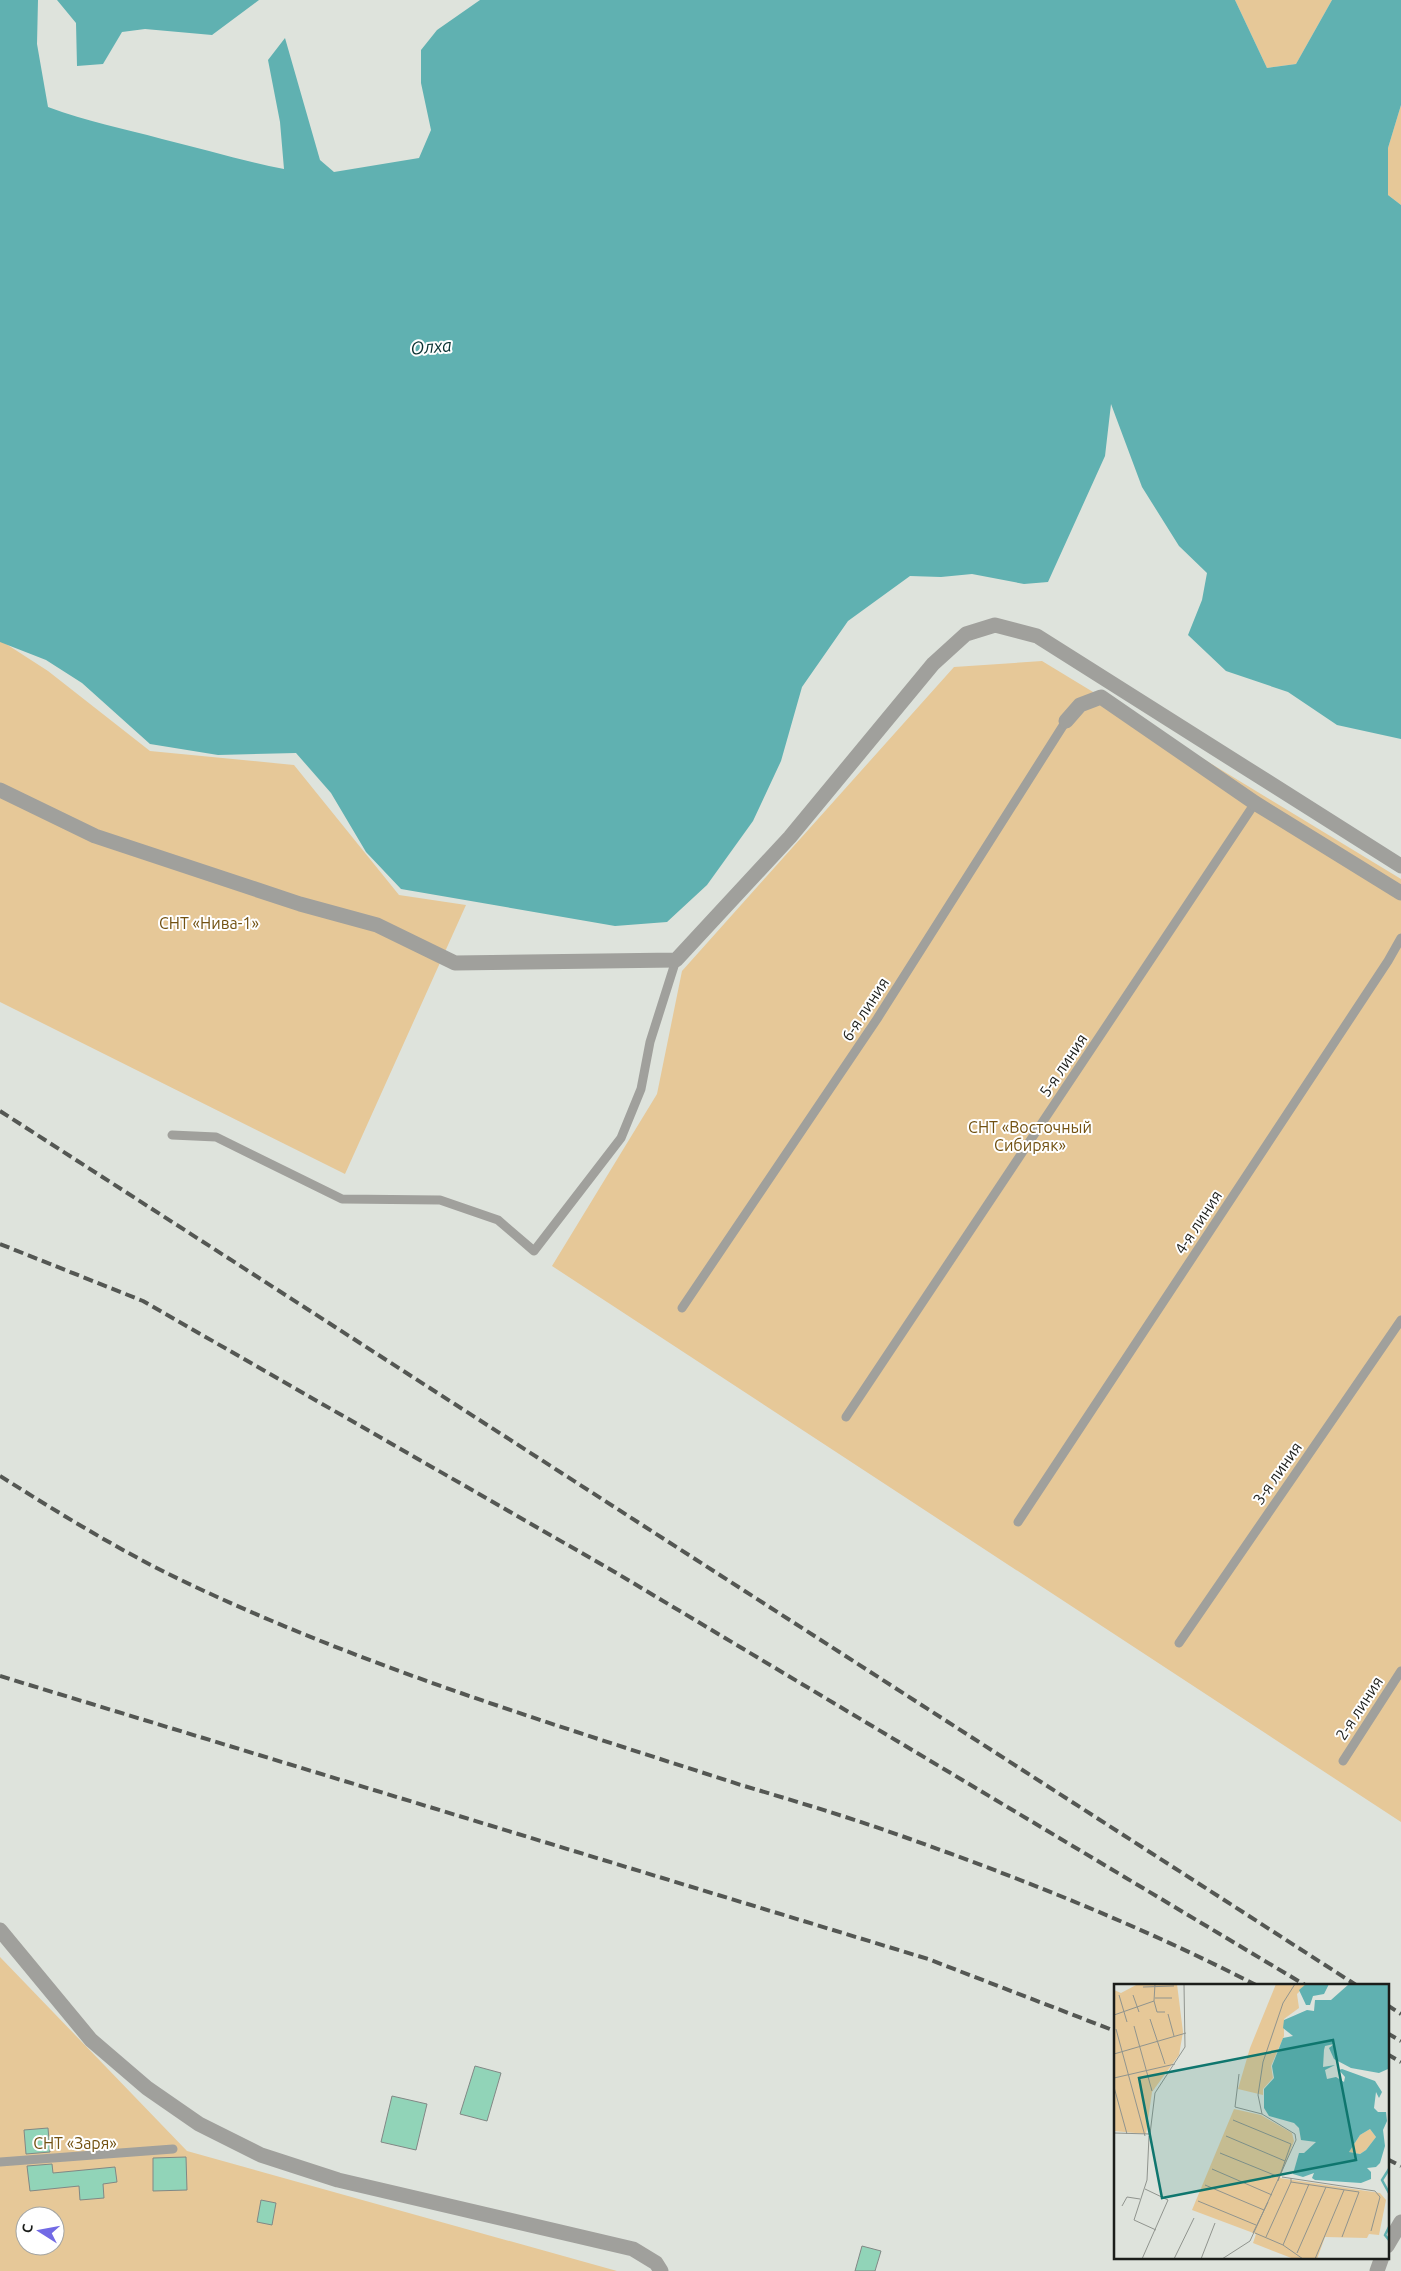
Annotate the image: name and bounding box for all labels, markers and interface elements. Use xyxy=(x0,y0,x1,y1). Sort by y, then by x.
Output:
water label: Олха xyxy=(410,334,453,358)
park label: СНТ «Нива-1» xyxy=(159,914,259,932)
street label: 6-я линия xyxy=(838,974,892,1044)
street label: 5-я линия xyxy=(1035,1030,1091,1100)
park label: СНТ «Восточный Сибиряк» xyxy=(968,1118,1092,1154)
street label: 4-я линия xyxy=(1171,1187,1225,1257)
street label: 3-я линия xyxy=(1249,1438,1305,1508)
street label: 2-я линия xyxy=(1332,1673,1386,1743)
inset map xyxy=(1114,1984,1388,2258)
park label: СНТ «Заря» xyxy=(33,2134,117,2152)
north arrow xyxy=(15,2206,65,2256)
text: С xyxy=(19,2223,36,2234)

